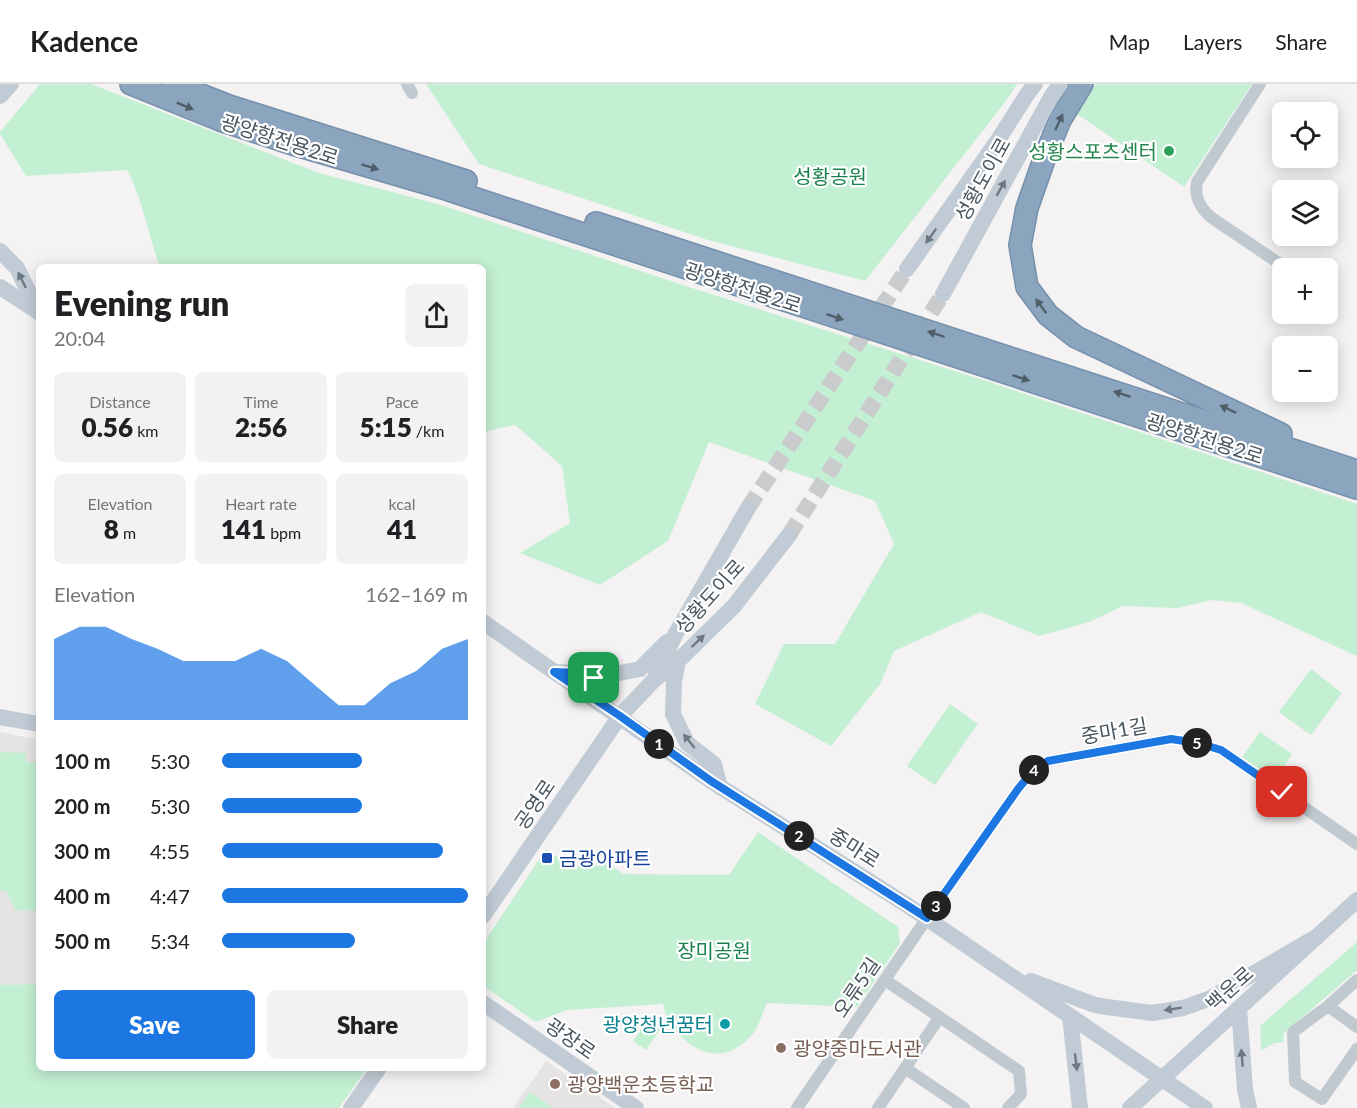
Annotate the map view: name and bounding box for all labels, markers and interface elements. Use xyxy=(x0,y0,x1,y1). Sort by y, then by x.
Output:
text: Kadence xyxy=(30,24,138,58)
text: Map xyxy=(1109,29,1150,54)
text: Layers xyxy=(1183,29,1242,54)
text: Share xyxy=(1275,29,1327,54)
one-way arrow xyxy=(176,102,194,111)
map controls xyxy=(1272,102,1338,402)
button: locate xyxy=(1272,102,1338,168)
street label: 광양항전용2로 xyxy=(218,109,342,169)
one-way arrow xyxy=(1055,114,1064,131)
street label: 성황도이로 xyxy=(949,133,1015,225)
place label: 성황스포츠센터 xyxy=(1028,139,1157,163)
marker: 성황스포츠센터 xyxy=(1162,144,1176,158)
one-way arrow xyxy=(361,163,379,172)
park label: 성황공원 xyxy=(793,164,867,188)
one-way arrow xyxy=(996,179,1006,196)
button: layers xyxy=(1272,180,1338,246)
one-way arrow xyxy=(925,228,937,244)
street label: 광양항전용2로 xyxy=(681,257,805,317)
button: + xyxy=(1272,258,1338,324)
one-way arrow xyxy=(18,271,27,288)
text: Evening run xyxy=(54,283,229,323)
button: share xyxy=(405,284,468,347)
one-way arrow xyxy=(1035,298,1047,313)
one-way arrow xyxy=(826,313,844,322)
text: 20:04 xyxy=(54,326,105,350)
one-way arrow xyxy=(927,329,945,338)
button: − xyxy=(1272,336,1338,402)
one-way arrow xyxy=(1012,373,1030,383)
one-way arrow xyxy=(1113,389,1131,399)
text: Distance xyxy=(89,392,151,411)
text: Time xyxy=(244,392,278,411)
text: Pace xyxy=(385,392,419,411)
one-way arrow xyxy=(1220,405,1237,414)
street label: 광양항전용2로 xyxy=(1143,408,1267,468)
text: 0.56 xyxy=(82,411,133,443)
text: 2:56 xyxy=(235,411,287,443)
text: 5:15 xyxy=(360,411,412,443)
text: km xyxy=(133,421,158,440)
text: /km xyxy=(412,421,444,440)
text: Elevation xyxy=(88,494,153,513)
text: Heart rate xyxy=(225,494,297,513)
text: kcal xyxy=(388,494,416,513)
text: 8 xyxy=(104,513,119,545)
text: 141 xyxy=(221,513,266,545)
text: 41 xyxy=(387,513,417,545)
text: m xyxy=(119,523,136,542)
text: bpm xyxy=(266,523,301,542)
street label: 성황도이로 xyxy=(669,554,749,638)
text: Elevation xyxy=(54,582,135,606)
text: 162–169 m xyxy=(365,582,468,606)
one-way arrow xyxy=(690,635,704,649)
pin xyxy=(568,652,619,703)
icon: arrive xyxy=(577,661,610,694)
street label: 중마1길 xyxy=(1079,712,1149,748)
pin: 5 xyxy=(1182,728,1212,758)
pin: 1 xyxy=(644,729,674,759)
one-way arrow xyxy=(682,733,695,749)
text: 5 xyxy=(1192,733,1202,752)
text: 1 xyxy=(654,734,664,753)
text: 100 m xyxy=(54,749,110,773)
text: 5:30 xyxy=(150,749,190,773)
pin: 4 xyxy=(1019,755,1049,785)
text: 4 xyxy=(1029,760,1039,779)
pin xyxy=(1256,766,1307,817)
street label: 공영로 xyxy=(509,774,559,834)
icon: check xyxy=(1265,775,1298,808)
text: 200 m xyxy=(54,794,110,818)
text: 5:30 xyxy=(150,794,190,818)
pin: 2 xyxy=(784,821,814,851)
street label: 중마로 xyxy=(825,822,885,872)
text: 2 xyxy=(794,826,804,845)
text: 300 m xyxy=(54,839,110,863)
text: 4:55 xyxy=(150,839,190,863)
place label: 금광아파트 xyxy=(559,846,651,870)
marker: 금광아파트 xyxy=(540,851,554,865)
text: 400 m xyxy=(54,884,110,908)
text: 4:47 xyxy=(150,884,190,908)
pin: 3 xyxy=(921,891,951,921)
text: 3 xyxy=(931,896,941,915)
text: 500 m xyxy=(54,929,110,953)
text: 5:34 xyxy=(150,929,190,953)
park label: 장미공원 xyxy=(677,938,751,962)
street label: 오류5길 xyxy=(827,953,885,1021)
street label: 백운로 xyxy=(1200,961,1258,1015)
button: Save xyxy=(54,990,255,1059)
button: Share xyxy=(267,990,468,1059)
one-way arrow xyxy=(1163,1005,1182,1014)
street label: 광장로 xyxy=(542,1012,600,1064)
place label: 광양청년꿈터 xyxy=(603,1012,713,1036)
marker: 광양청년꿈터 xyxy=(718,1017,732,1031)
place label: 광양중마도서관 xyxy=(793,1036,922,1060)
marker: 광양중마도서관 xyxy=(774,1041,788,1055)
one-way arrow xyxy=(1237,1048,1247,1067)
one-way arrow xyxy=(1071,1052,1080,1071)
place label: 광양백운초등학교 xyxy=(567,1072,714,1096)
marker: 광양백운초등학교 xyxy=(548,1077,562,1091)

